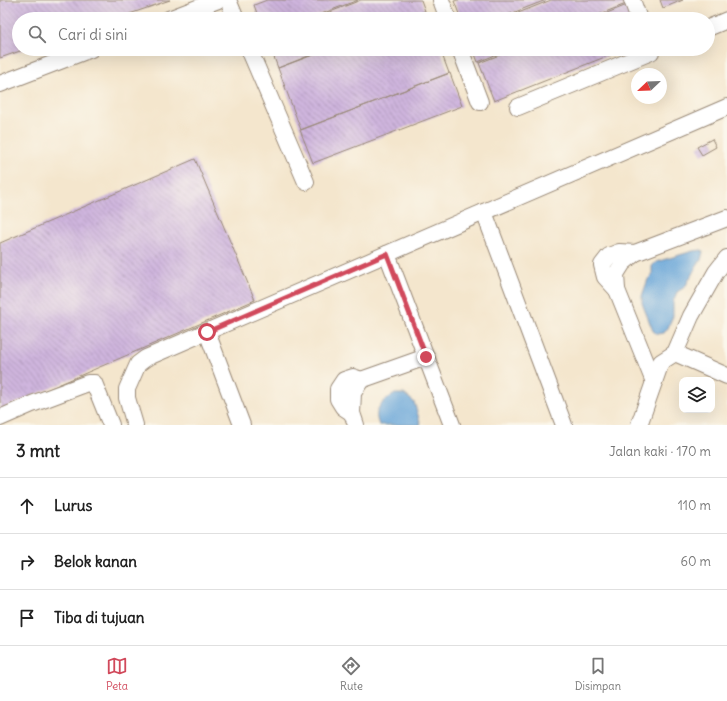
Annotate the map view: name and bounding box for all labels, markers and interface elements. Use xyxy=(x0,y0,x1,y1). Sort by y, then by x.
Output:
search box xyxy=(12,12,715,56)
icon: search xyxy=(26,23,48,45)
text: Cari di sini xyxy=(58,25,127,44)
north arrow xyxy=(631,68,667,104)
route start xyxy=(198,323,216,341)
route end xyxy=(417,348,435,366)
map controls xyxy=(679,377,715,413)
button: layers xyxy=(679,377,715,413)
text: 3 mnt xyxy=(16,440,60,462)
text: Jalan kaki · 170 m xyxy=(609,443,711,460)
icon: ahead xyxy=(16,495,38,517)
text: Lurus xyxy=(54,496,92,515)
text: 110 m xyxy=(678,497,711,514)
icon: right xyxy=(16,551,38,573)
text: Belok kanan xyxy=(54,552,137,571)
text: 60 m xyxy=(680,553,711,570)
icon: arrive xyxy=(16,607,38,629)
text: Tiba di tujuan xyxy=(54,608,144,627)
tab: Peta xyxy=(106,655,128,693)
tab: Rute xyxy=(340,655,363,693)
tab: Disimpan xyxy=(575,655,621,693)

